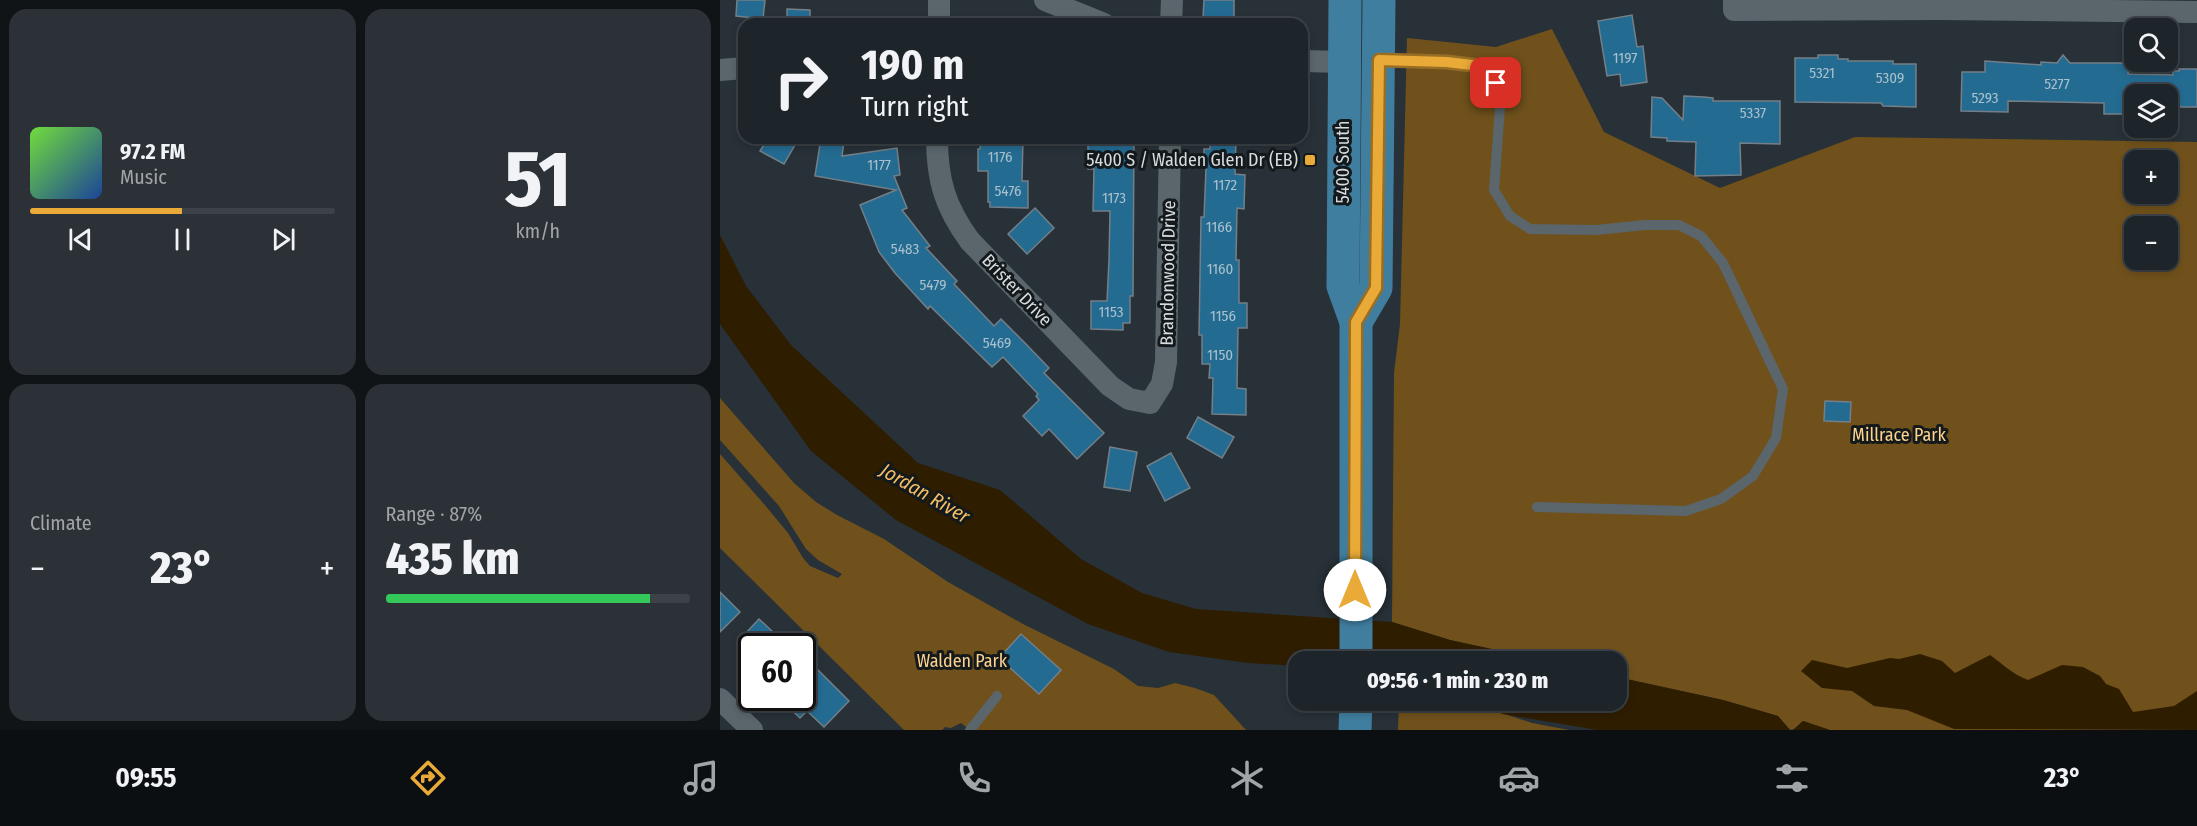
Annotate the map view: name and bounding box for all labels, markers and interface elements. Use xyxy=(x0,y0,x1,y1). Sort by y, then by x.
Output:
map controls xyxy=(2124,18,2178,270)
button: search xyxy=(2124,18,2178,72)
text: 190 m xyxy=(861,40,964,90)
icon: right xyxy=(762,42,840,120)
house number: 1197 xyxy=(1613,49,1637,67)
pin xyxy=(1470,57,1521,108)
house number: 5321 xyxy=(1809,64,1835,82)
icon: arrive xyxy=(1479,66,1512,99)
house number: 5309 xyxy=(1876,69,1904,87)
house number: 5277 xyxy=(2044,75,2070,93)
button: layers xyxy=(2124,84,2178,138)
house number: 5293 xyxy=(1971,89,1999,107)
text: Turn right xyxy=(861,91,969,123)
house number: 5337 xyxy=(1740,104,1766,122)
street label: 5400 South xyxy=(1332,120,1354,204)
text: 51 xyxy=(504,133,571,227)
text: 97.2 FM xyxy=(120,138,185,165)
house number: 1176 xyxy=(988,148,1012,166)
place label: 5400 S / Walden Glen Dr (EB) xyxy=(1086,149,1298,171)
button: + xyxy=(2124,150,2178,204)
marker: 5400 S / Walden Glen Dr (EB) xyxy=(1303,153,1317,167)
house number: 1177 xyxy=(867,156,891,174)
text: Music xyxy=(120,165,167,189)
house number: 1172 xyxy=(1213,176,1237,194)
house number: 5476 xyxy=(994,182,1022,200)
house number: 1173 xyxy=(1102,189,1126,207)
street label: Brandonwood Drive xyxy=(1156,200,1180,346)
button: − xyxy=(2124,216,2178,270)
house number: 1166 xyxy=(1206,218,1232,236)
text: km/h xyxy=(515,219,560,243)
icon: previous xyxy=(64,223,97,256)
icon: pause xyxy=(166,223,199,256)
icon: next xyxy=(267,223,300,256)
house number: 5483 xyxy=(891,240,919,258)
street label: Brister Drive xyxy=(977,249,1057,331)
house number: 1160 xyxy=(1207,260,1233,278)
house number: 5479 xyxy=(919,276,947,294)
house number: 1153 xyxy=(1098,303,1124,321)
house number: 1156 xyxy=(1210,307,1236,325)
house number: 5469 xyxy=(983,334,1011,352)
house number: 1150 xyxy=(1207,346,1233,364)
park label: Millrace Park xyxy=(1852,424,1947,446)
water label: Jordan River xyxy=(875,457,975,529)
text: Range · 87% xyxy=(386,502,482,526)
text: Climate xyxy=(30,511,92,535)
text: 435 km xyxy=(386,532,520,586)
text: 23° xyxy=(150,541,214,595)
text: − xyxy=(30,549,45,589)
text: + xyxy=(319,549,335,589)
position arrow xyxy=(1323,558,1387,622)
speed limit sign: 60 xyxy=(738,633,816,711)
park label: Walden Park xyxy=(917,650,1008,672)
text: 09:56 · 1 min · 230 m xyxy=(1367,667,1548,694)
icon: directions xyxy=(407,757,449,799)
icon: music xyxy=(680,757,722,799)
icon: phone xyxy=(953,757,995,799)
icon: climate xyxy=(1226,757,1268,799)
icon: car xyxy=(1498,757,1540,799)
icon: filters xyxy=(1771,757,1813,799)
text: 09:55 xyxy=(115,762,177,794)
text: 23° xyxy=(2044,762,2082,794)

